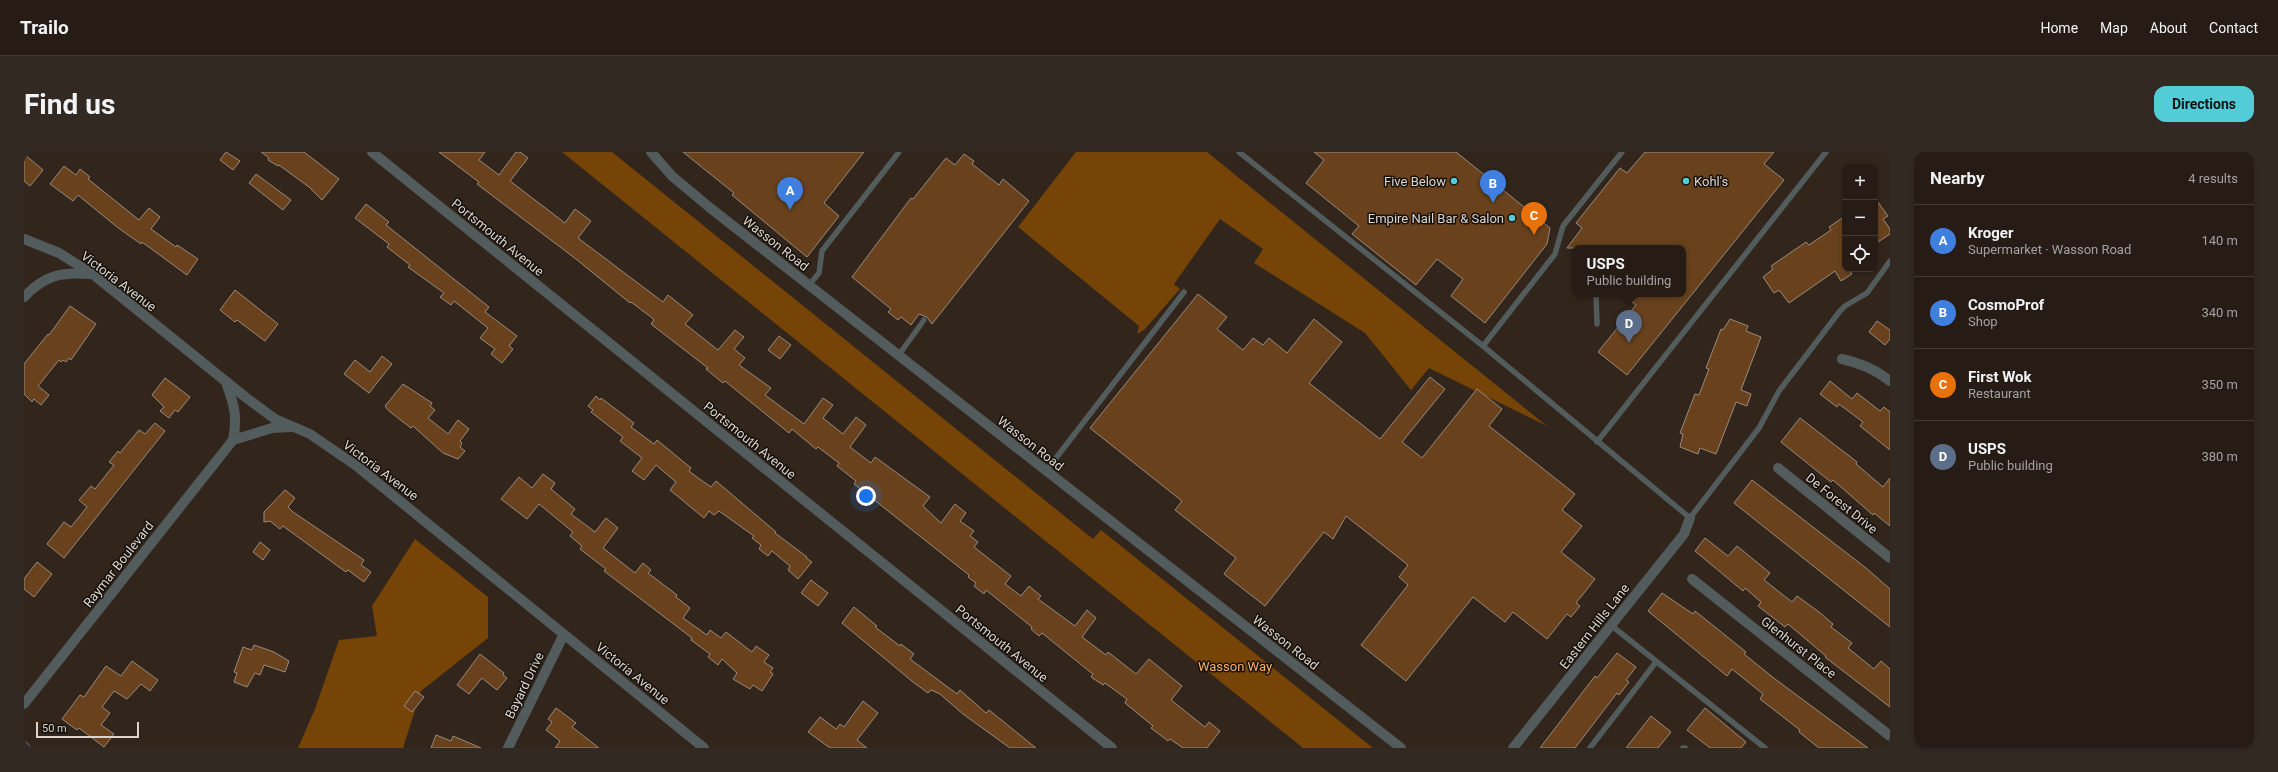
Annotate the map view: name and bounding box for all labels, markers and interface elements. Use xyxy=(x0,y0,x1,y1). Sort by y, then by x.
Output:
text: Trailo xyxy=(20,16,69,39)
text: Home xyxy=(2040,20,2078,36)
text: Map xyxy=(2100,20,2128,36)
text: About xyxy=(2150,20,2187,36)
text: Contact xyxy=(2209,20,2258,36)
button: Directions xyxy=(2154,86,2254,122)
text: Find us xyxy=(24,88,115,121)
map controls xyxy=(1842,164,1878,272)
button: + xyxy=(1842,164,1878,200)
text: Nearby xyxy=(1930,168,1985,188)
pin: B xyxy=(1480,170,1506,203)
text: 4 results xyxy=(2188,171,2238,186)
place label: Five Below xyxy=(1384,174,1446,189)
place label: Kohl's xyxy=(1694,174,1728,189)
marker: Five Below xyxy=(1449,176,1459,186)
marker: Kohl's xyxy=(1681,176,1691,186)
pin: A xyxy=(777,177,803,210)
street label: Portsmouth Avenue xyxy=(449,196,547,279)
button: − xyxy=(1842,200,1878,236)
pin: C xyxy=(1521,202,1547,235)
place label: Empire Nail Bar & Salon xyxy=(1368,211,1504,226)
street label: Wasson Road xyxy=(740,213,812,274)
marker: Empire Nail Bar & Salon xyxy=(1507,213,1517,223)
text: Kroger xyxy=(1968,224,2013,242)
text: A xyxy=(1939,233,1947,248)
text: 140 m xyxy=(2201,233,2238,248)
button: locate xyxy=(1842,236,1878,272)
text: Supermarket · Wasson Road xyxy=(1968,242,2131,257)
popup xyxy=(1572,245,1686,297)
street label: Victoria Avenue xyxy=(78,248,159,315)
text: USPS xyxy=(1587,255,1625,273)
text: Public building xyxy=(1587,273,1671,288)
text: CosmoProf xyxy=(1968,296,2044,314)
text: B xyxy=(1939,305,1947,320)
text: 340 m xyxy=(2201,305,2238,320)
pin: D xyxy=(1616,310,1642,343)
text: Shop xyxy=(1968,314,1998,329)
text: First Wok xyxy=(1968,368,2032,386)
text: C xyxy=(1939,377,1947,392)
text: 350 m xyxy=(2201,377,2238,392)
text: Restaurant xyxy=(1968,386,2031,401)
street label: Portsmouth Avenue xyxy=(701,399,799,482)
street label: Wasson Road xyxy=(995,413,1067,474)
street label: Victoria Avenue xyxy=(340,437,421,504)
text: USPS xyxy=(1968,440,2006,458)
text: D xyxy=(1939,449,1947,464)
text: 380 m xyxy=(2201,449,2238,464)
text: Public building xyxy=(1968,458,2053,473)
street label: De Forest Drive xyxy=(1803,470,1881,537)
your location xyxy=(856,486,876,506)
street label: Raymar Boulevard xyxy=(80,518,157,610)
street label: Eastern Hills Lane xyxy=(1556,581,1632,672)
street label: Portsmouth Avenue xyxy=(953,602,1051,685)
street label: Wasson Road xyxy=(1250,612,1322,673)
street label: Glenhurst Place xyxy=(1758,613,1839,681)
street label: Victoria Avenue xyxy=(593,639,673,708)
street label: Bayard Drive xyxy=(502,649,547,721)
park label: Wasson Way xyxy=(1198,659,1272,674)
scale bar xyxy=(36,720,139,739)
text: 50 m xyxy=(42,722,67,735)

